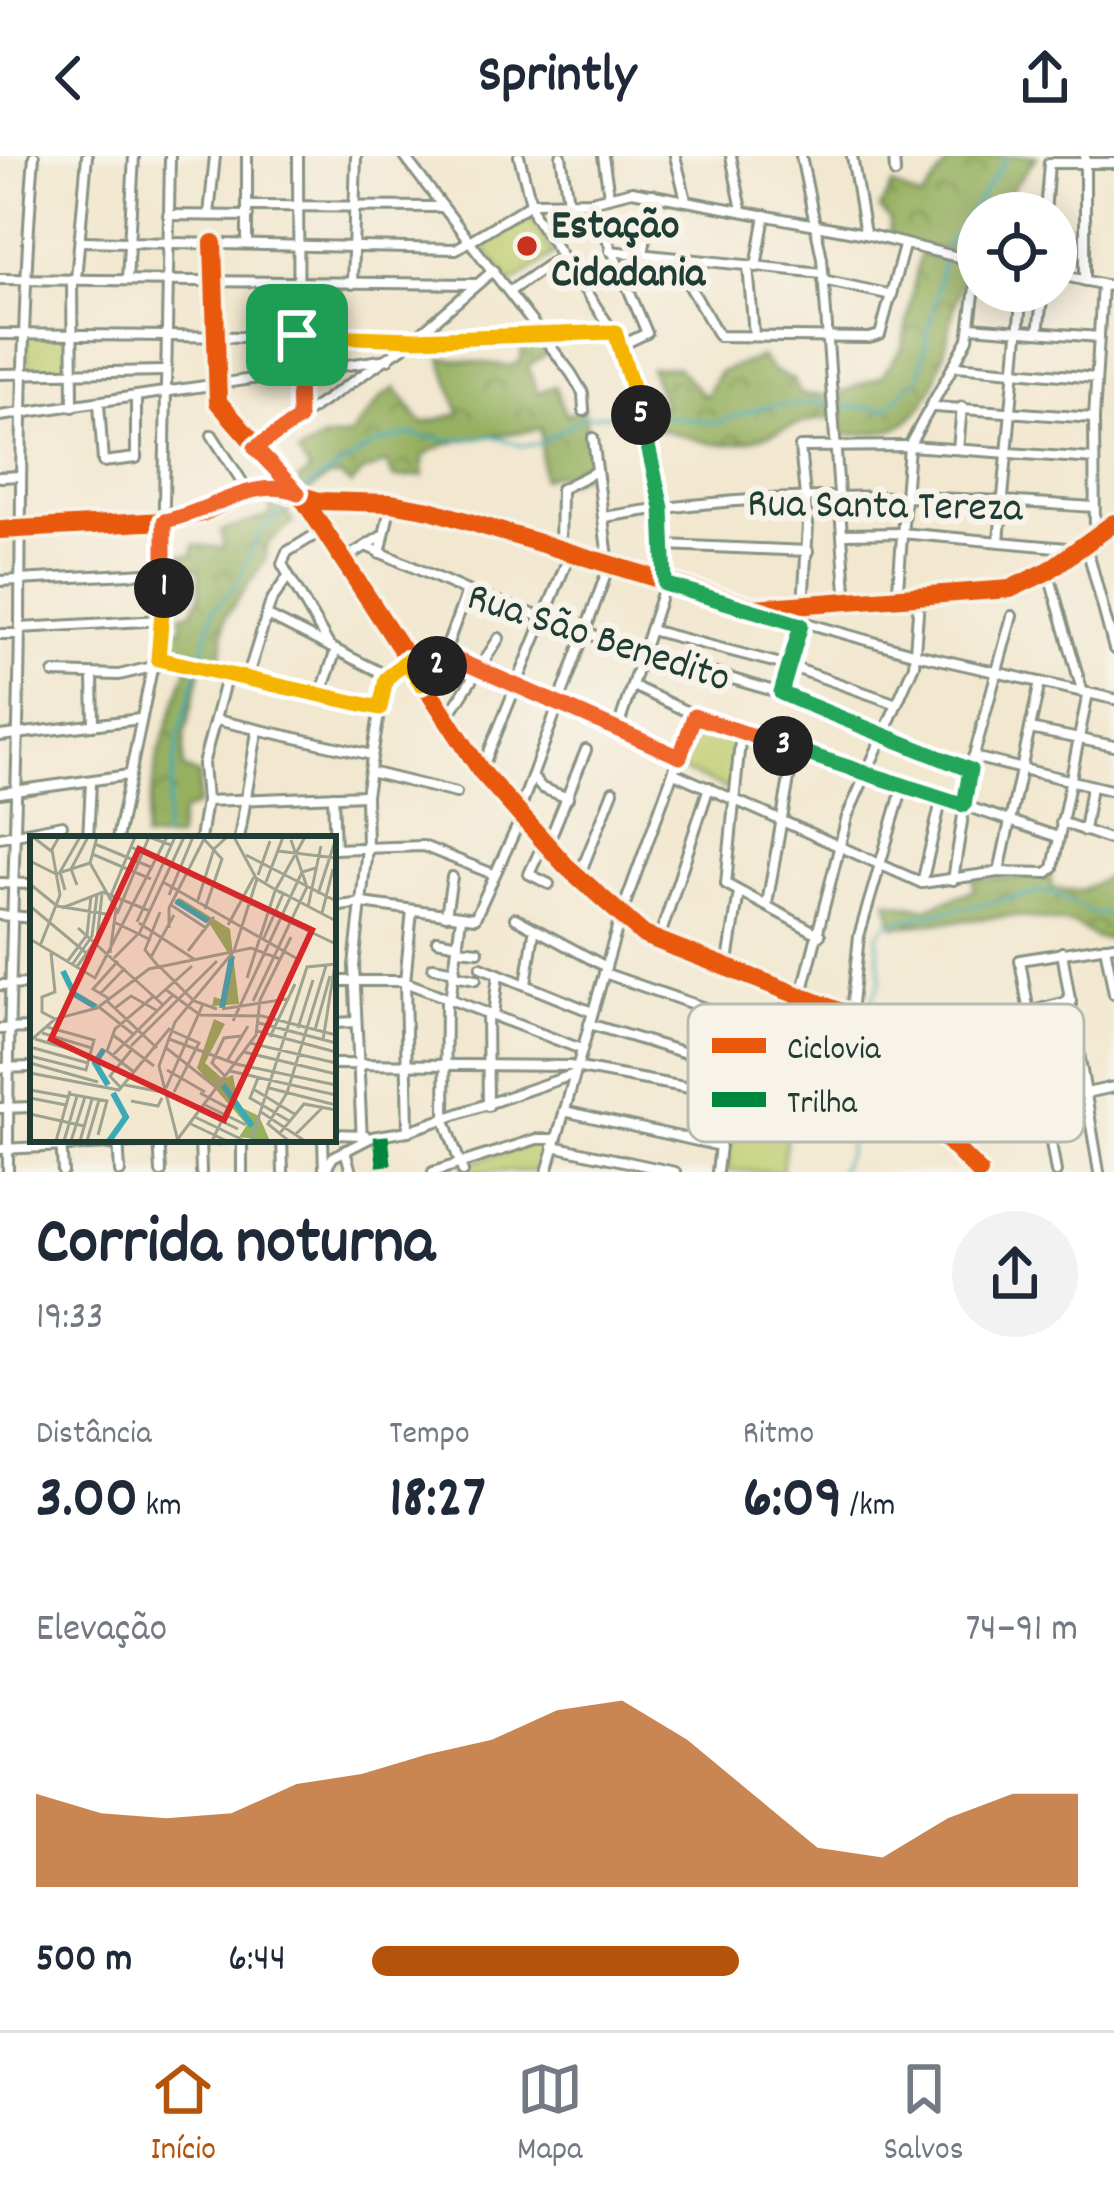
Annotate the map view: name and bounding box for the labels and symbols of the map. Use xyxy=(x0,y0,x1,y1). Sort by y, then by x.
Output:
place label: Estação Cidadania xyxy=(551,199,706,307)
marker: Estação Cidadania xyxy=(514,233,540,259)
pin xyxy=(246,284,348,386)
pin: 5 xyxy=(611,385,671,445)
street label: Rua Santa Tereza xyxy=(747,477,1024,541)
pin: 1 xyxy=(134,558,194,618)
street label: Rua São Benedito xyxy=(459,570,737,711)
pin: 2 xyxy=(407,636,467,696)
pin: 3 xyxy=(753,716,813,776)
inset map xyxy=(30,836,336,1142)
legend xyxy=(688,1004,1084,1142)
text: Ciclovia xyxy=(787,1028,881,1075)
text: Trilha xyxy=(787,1082,857,1129)

